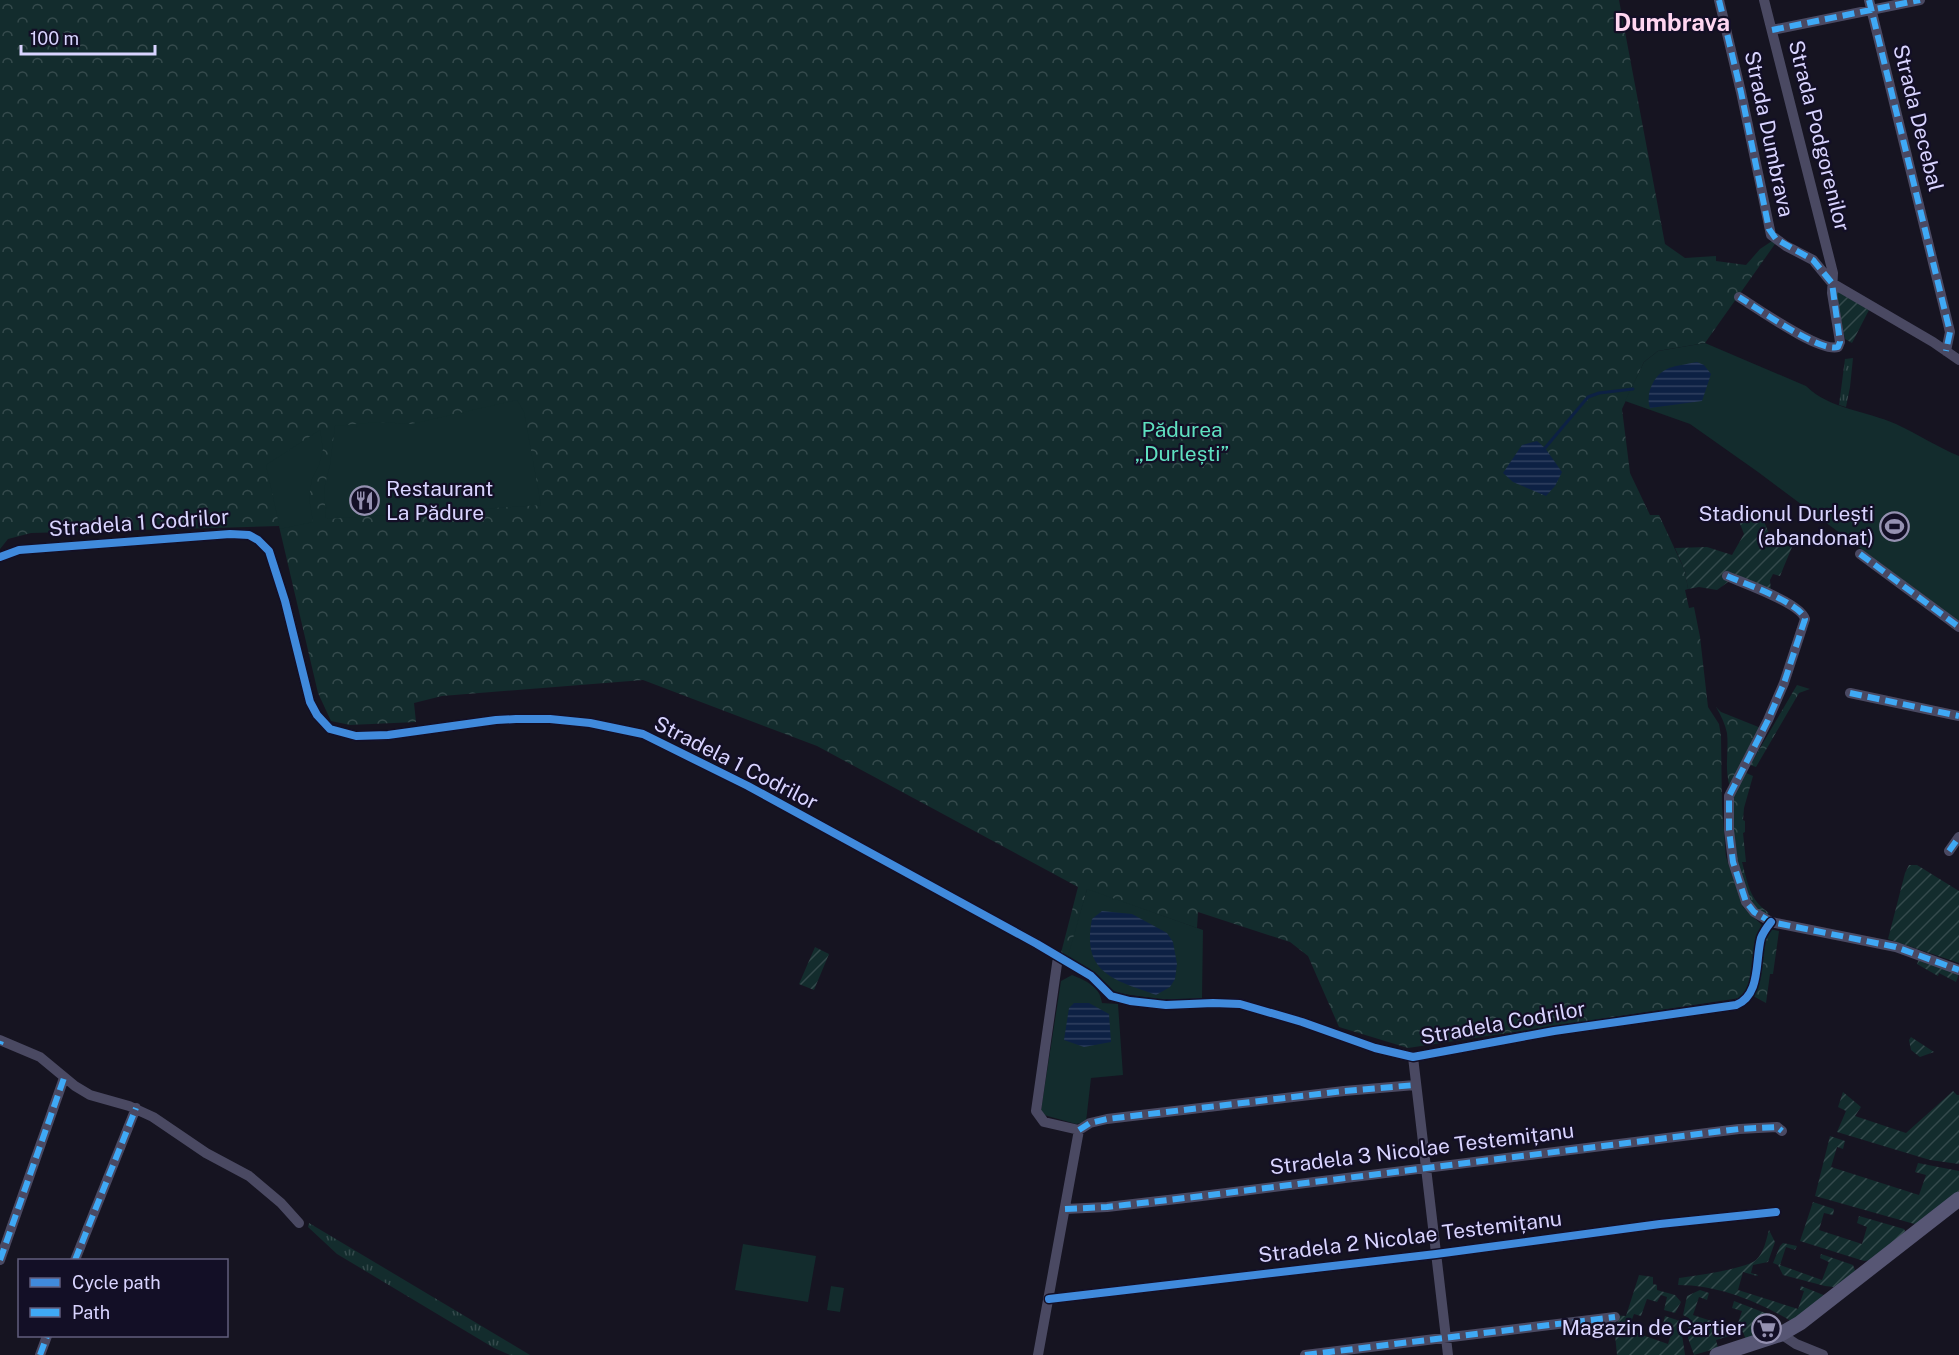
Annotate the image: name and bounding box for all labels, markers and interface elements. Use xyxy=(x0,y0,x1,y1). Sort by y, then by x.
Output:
district label: Dumbrava xyxy=(1614,8,1730,36)
scale bar xyxy=(21,18,154,56)
text: 100 m xyxy=(30,28,79,49)
street label: Strada Podgorenilor xyxy=(1784,38,1855,234)
street label: Strada Decebal xyxy=(1888,42,1949,194)
street label: Strada Dumbrava xyxy=(1740,49,1799,219)
park label: Pădurea „Durlești” xyxy=(1135,417,1229,466)
place label: Restaurant La Pădure xyxy=(386,476,493,525)
restaurant icon: Restaurant La Pădure xyxy=(349,485,381,517)
place label: Stadionul Durlești (abandonat) xyxy=(1698,501,1874,550)
street label: Stradela 1 Codrilor xyxy=(48,504,230,541)
sports icon: Stadionul Durlești (abandonat) xyxy=(1879,510,1911,542)
street label: Stradela 1 Codrilor xyxy=(650,710,822,815)
street label: Stradela Codrilor xyxy=(1418,996,1587,1049)
street label: Stradela 3 Nicolae Testemițanu xyxy=(1268,1117,1576,1180)
street label: Stradela 2 Nicolae Testemițanu xyxy=(1257,1205,1563,1268)
legend xyxy=(18,1259,228,1337)
text: Cycle path xyxy=(72,1272,161,1293)
text: Path xyxy=(72,1302,110,1323)
supermarket icon: Magazin de Cartier xyxy=(1750,1312,1782,1344)
place label: Magazin de Cartier xyxy=(1561,1315,1745,1340)

